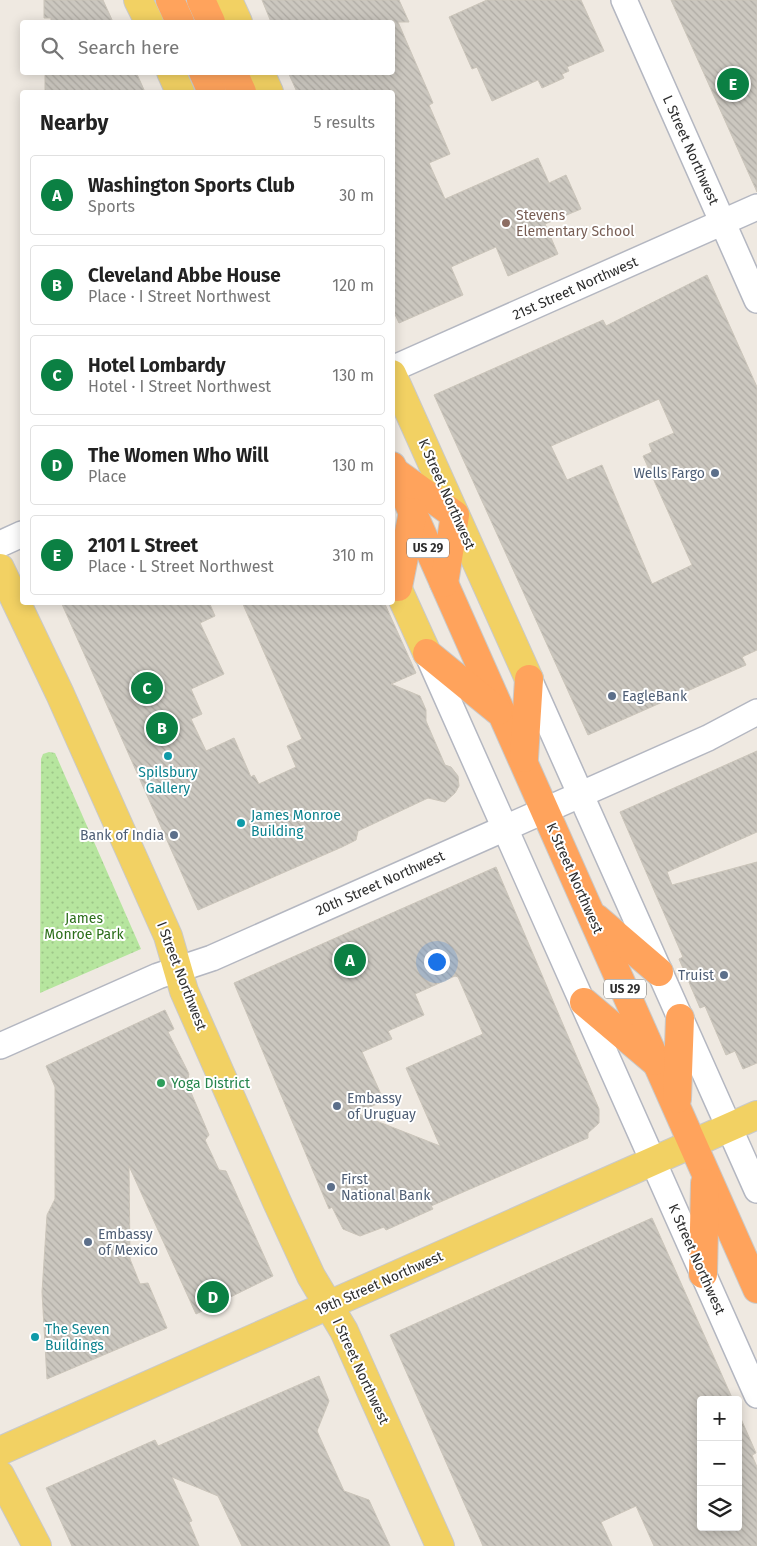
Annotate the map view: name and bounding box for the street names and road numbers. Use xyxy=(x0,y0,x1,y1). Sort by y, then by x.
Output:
street label: L Street Northwest xyxy=(659,93,723,208)
street label: 21st Street Northwest xyxy=(510,253,641,324)
street label: K Street Northwest xyxy=(415,436,479,553)
road number: US 29 xyxy=(407,538,449,558)
street label: K Street Northwest xyxy=(543,820,607,937)
street label: 20th Street Northwest xyxy=(313,847,448,920)
street label: I Street Northwest xyxy=(153,919,210,1034)
road number: US 29 xyxy=(604,980,646,999)
street label: K Street Northwest xyxy=(665,1201,729,1318)
street label: 19th Street Northwest xyxy=(313,1247,446,1319)
street label: I Street Northwest xyxy=(328,1315,393,1428)

